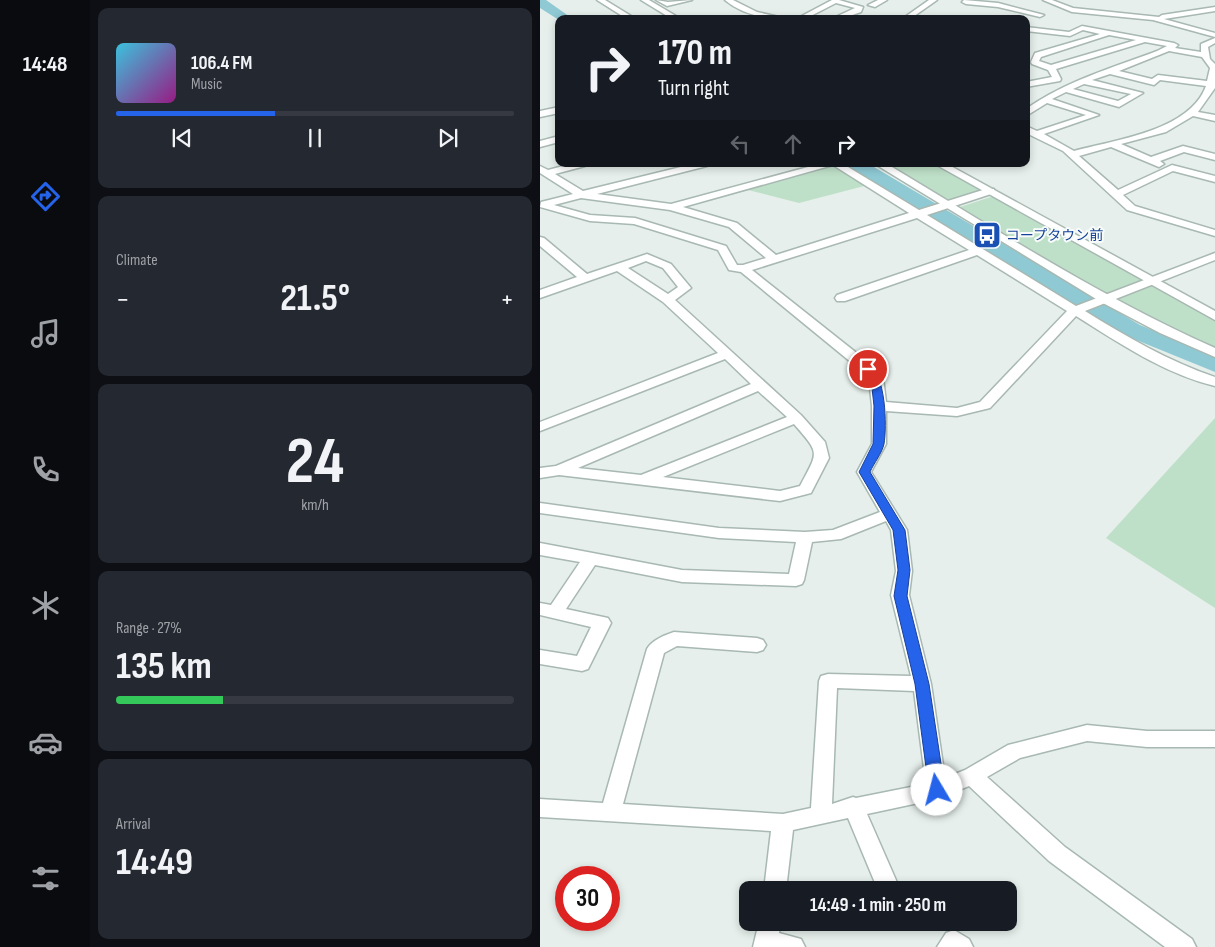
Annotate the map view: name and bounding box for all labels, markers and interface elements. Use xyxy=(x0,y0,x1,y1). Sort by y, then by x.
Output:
text: 170 m xyxy=(658,32,732,75)
icon: right xyxy=(575,35,640,100)
text: 14:48 xyxy=(23,51,67,78)
text: 106.4 FM xyxy=(191,52,252,75)
text: Music xyxy=(191,75,222,94)
text: Turn right xyxy=(658,75,729,102)
icon: previous xyxy=(168,124,196,152)
icon: pause xyxy=(301,124,329,152)
icon: next xyxy=(434,124,462,152)
icon: left xyxy=(726,130,754,158)
icon: ahead xyxy=(779,130,807,158)
icon: right xyxy=(832,130,860,158)
icon: directions xyxy=(28,179,63,214)
bus stop icon: コープタウン前 xyxy=(972,220,1002,250)
place label: コープタウン前 xyxy=(1006,227,1103,244)
text: Climate xyxy=(116,251,158,270)
text: 21.5° xyxy=(280,276,350,321)
text: − xyxy=(116,283,130,316)
text: + xyxy=(500,283,514,316)
icon: music xyxy=(28,316,63,351)
pin xyxy=(847,348,889,390)
icon: arrive xyxy=(854,355,882,383)
text: 24 xyxy=(286,424,344,502)
icon: phone xyxy=(28,452,63,487)
text: km/h xyxy=(301,496,329,515)
icon: climate xyxy=(28,588,63,623)
text: Range · 27% xyxy=(116,619,182,638)
text: 135 km xyxy=(116,644,212,689)
icon: car xyxy=(28,725,63,760)
position arrow xyxy=(910,763,962,815)
text: Arrival xyxy=(116,815,150,834)
text: 14:49 xyxy=(116,840,193,885)
icon: filters xyxy=(28,861,63,896)
speed limit sign: 30 xyxy=(555,866,620,931)
text: 14:49 · 1 min · 250 m xyxy=(810,894,946,917)

